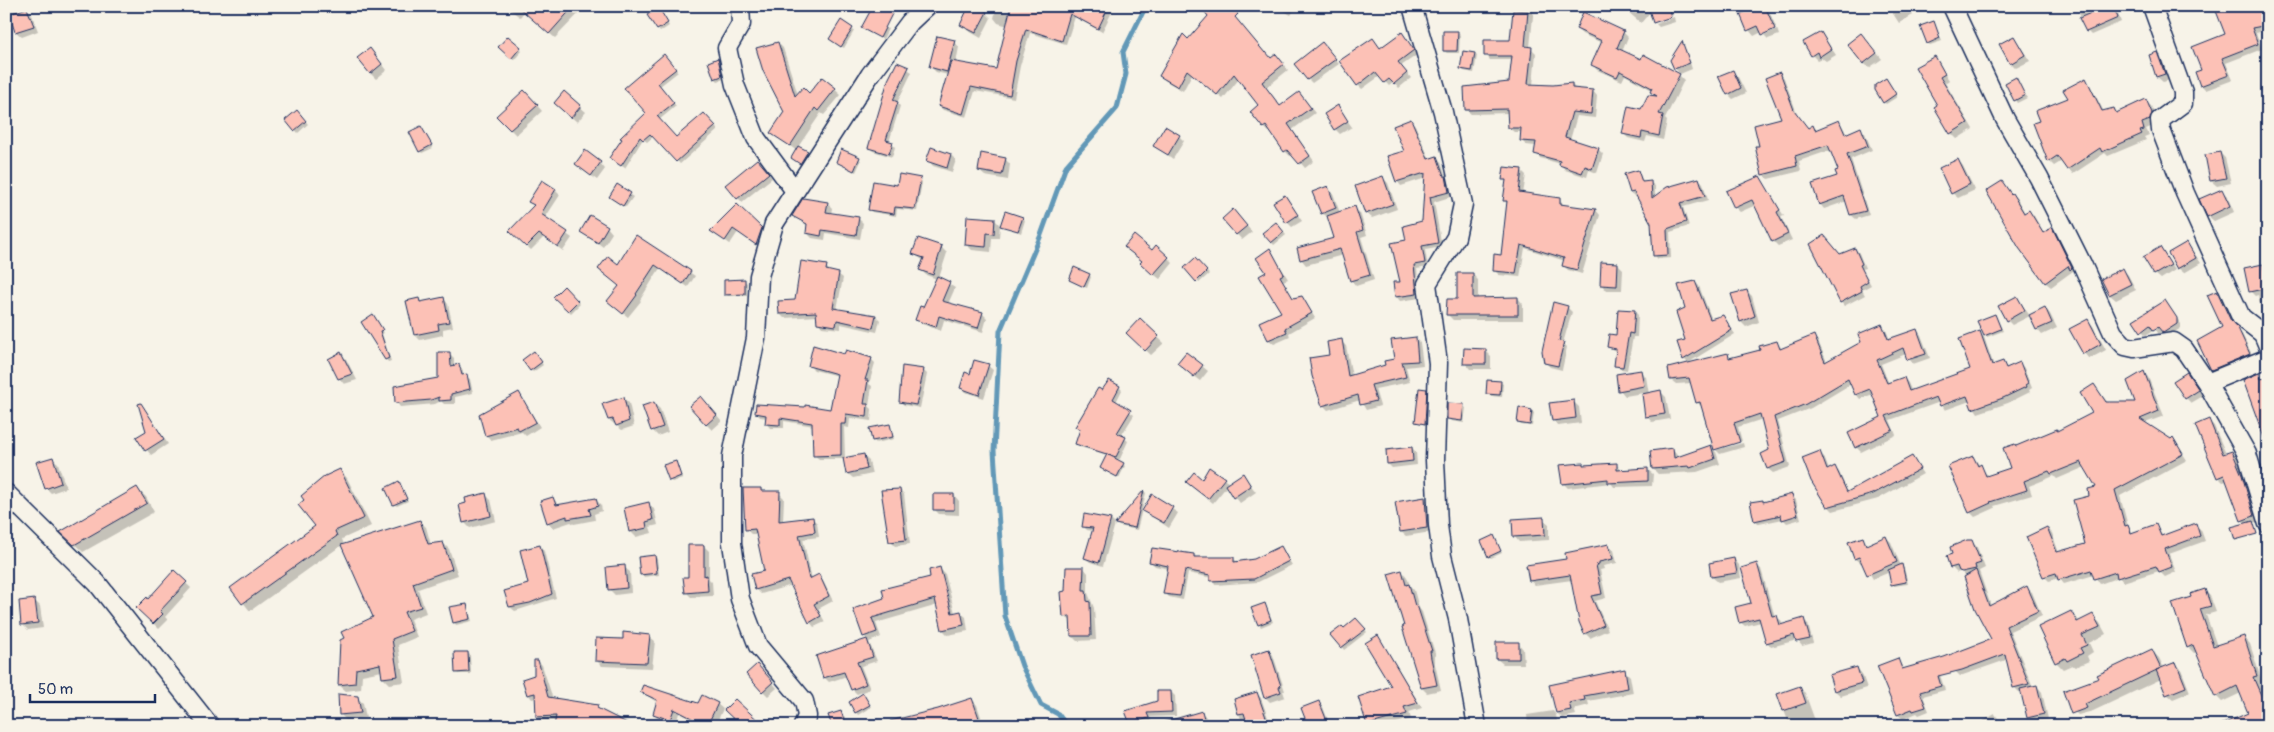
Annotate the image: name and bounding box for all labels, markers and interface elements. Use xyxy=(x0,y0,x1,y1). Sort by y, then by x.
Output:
scale bar xyxy=(30,672,155,704)
text: 50 m xyxy=(38,680,73,699)

